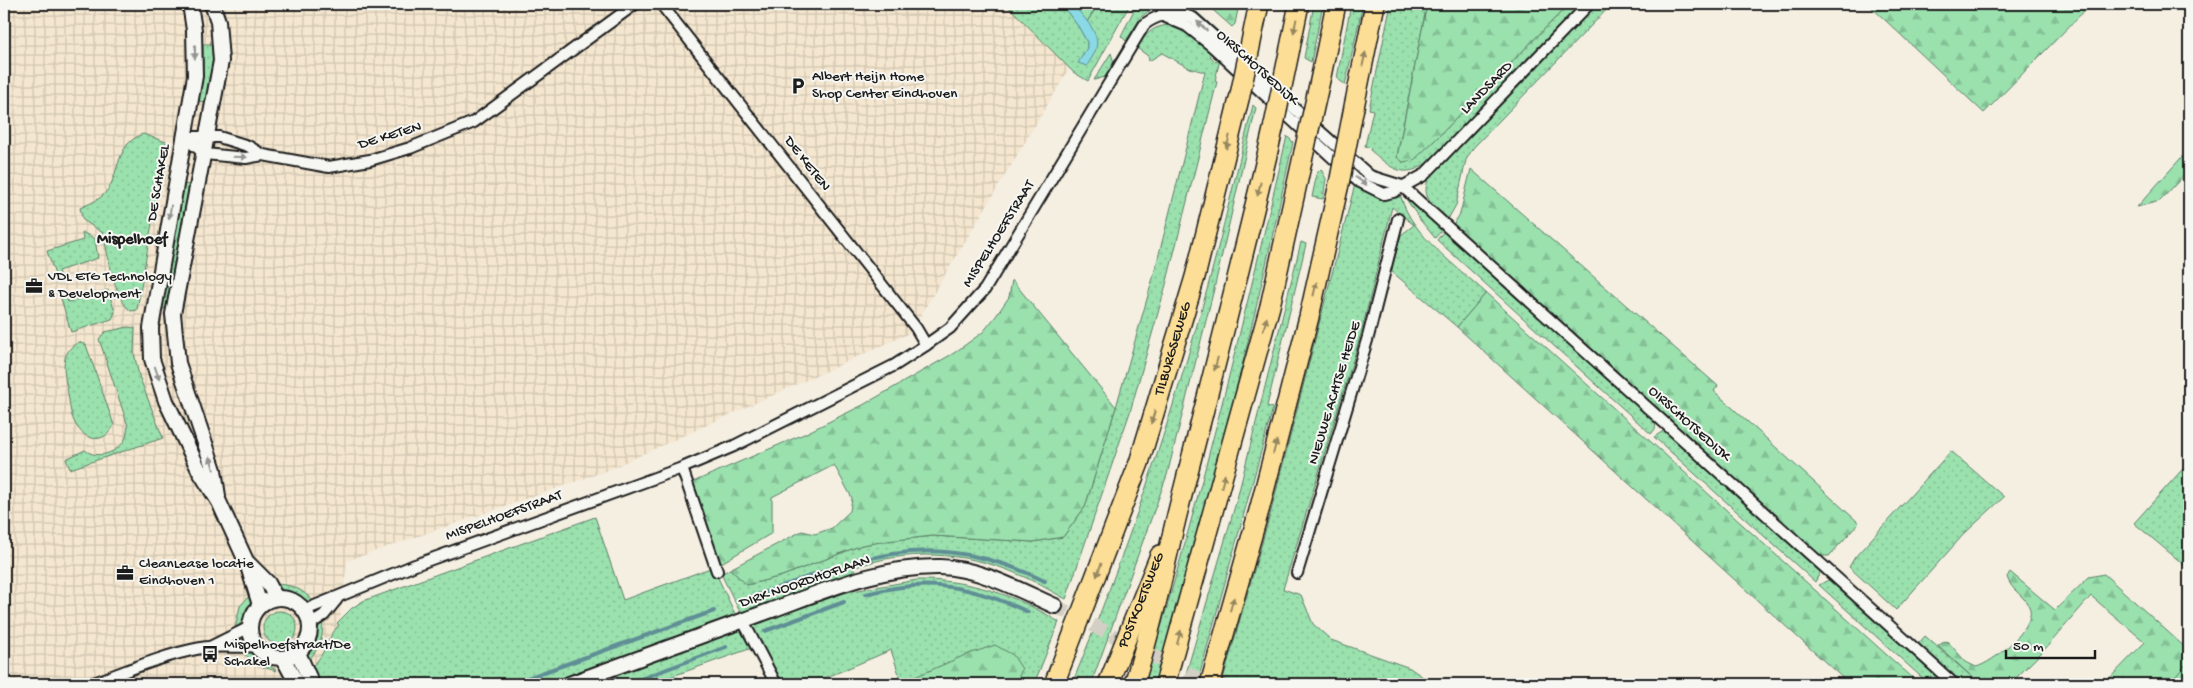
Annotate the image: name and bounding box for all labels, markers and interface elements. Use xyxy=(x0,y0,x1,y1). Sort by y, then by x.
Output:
one-way arrow xyxy=(1290,19,1298,35)
one-way arrow xyxy=(1197,20,1209,32)
street label: OIRSCHOTSEDIJK xyxy=(1212,26,1303,111)
one-way arrow xyxy=(191,44,199,60)
one-way arrow xyxy=(1360,51,1368,67)
street label: LANDSARD xyxy=(1457,57,1517,118)
place label: Albert Heijn Home Shop Center Eindhoven xyxy=(812,68,957,103)
parking icon: Albert Heijn Home Shop Center Eindhoven xyxy=(788,76,808,96)
street label: DE KETEN xyxy=(355,118,424,154)
street label: DE KETEN xyxy=(779,132,834,195)
one-way arrow xyxy=(1224,134,1232,149)
street label: DE SCHAKEL xyxy=(143,142,175,224)
one-way arrow xyxy=(232,153,248,161)
street label: MISPELHOEFSTRAAT xyxy=(959,176,1040,291)
one-way arrow xyxy=(1354,176,1368,186)
one-way arrow xyxy=(1255,182,1263,197)
one-way arrow xyxy=(166,205,174,221)
district label: Mispelhoef xyxy=(97,230,169,250)
place label: VDL ETG Technology & Development xyxy=(47,268,172,303)
office icon: VDL ETG Technology & Development xyxy=(24,276,44,296)
one-way arrow xyxy=(1311,282,1319,297)
street label: TILBURGSEWEG xyxy=(1151,300,1196,399)
one-way arrow xyxy=(1261,317,1269,332)
street label: NIEUWE ACHTSE HEIDE xyxy=(1305,319,1366,467)
one-way arrow xyxy=(1212,357,1220,372)
one-way arrow xyxy=(154,365,161,380)
street label: OIRSCHOTSEDIJK xyxy=(1644,382,1735,467)
one-way arrow xyxy=(1148,409,1156,424)
one-way arrow xyxy=(1272,439,1280,454)
one-way arrow xyxy=(208,455,216,470)
one-way arrow xyxy=(1219,473,1227,488)
street label: MISPELHOEFSTRAAT xyxy=(443,486,566,545)
street label: POSTKOETSWEG xyxy=(1114,550,1169,652)
street label: DIRK NOORDHOFLAAN xyxy=(736,551,873,613)
place label: CleanLease locatie Eindhoven 1 xyxy=(139,555,254,590)
office icon: CleanLease locatie Eindhoven 1 xyxy=(115,563,135,583)
one-way arrow xyxy=(1095,563,1103,578)
one-way arrow xyxy=(1229,596,1237,611)
scale bar xyxy=(2006,628,2094,660)
one-way arrow xyxy=(1175,630,1183,645)
place label: Mispelhoefstraat/De Schakel xyxy=(224,636,351,671)
text: 50 m xyxy=(2013,638,2044,656)
bus stop icon: Mispelhoefstraat/De Schakel xyxy=(200,644,220,664)

